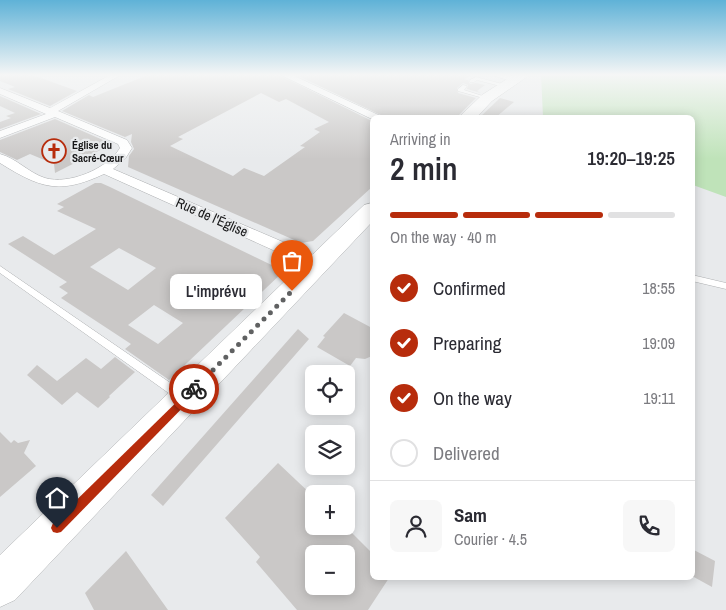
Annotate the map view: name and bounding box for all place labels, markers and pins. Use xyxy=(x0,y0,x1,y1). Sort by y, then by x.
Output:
church icon: Église du Sacré-Cœur xyxy=(41,138,67,164)
place label: Église du Sacré-Cœur xyxy=(72,138,124,165)
pin xyxy=(271,240,313,291)
callout: L'imprévu xyxy=(170,274,262,308)
pin xyxy=(36,477,78,528)

